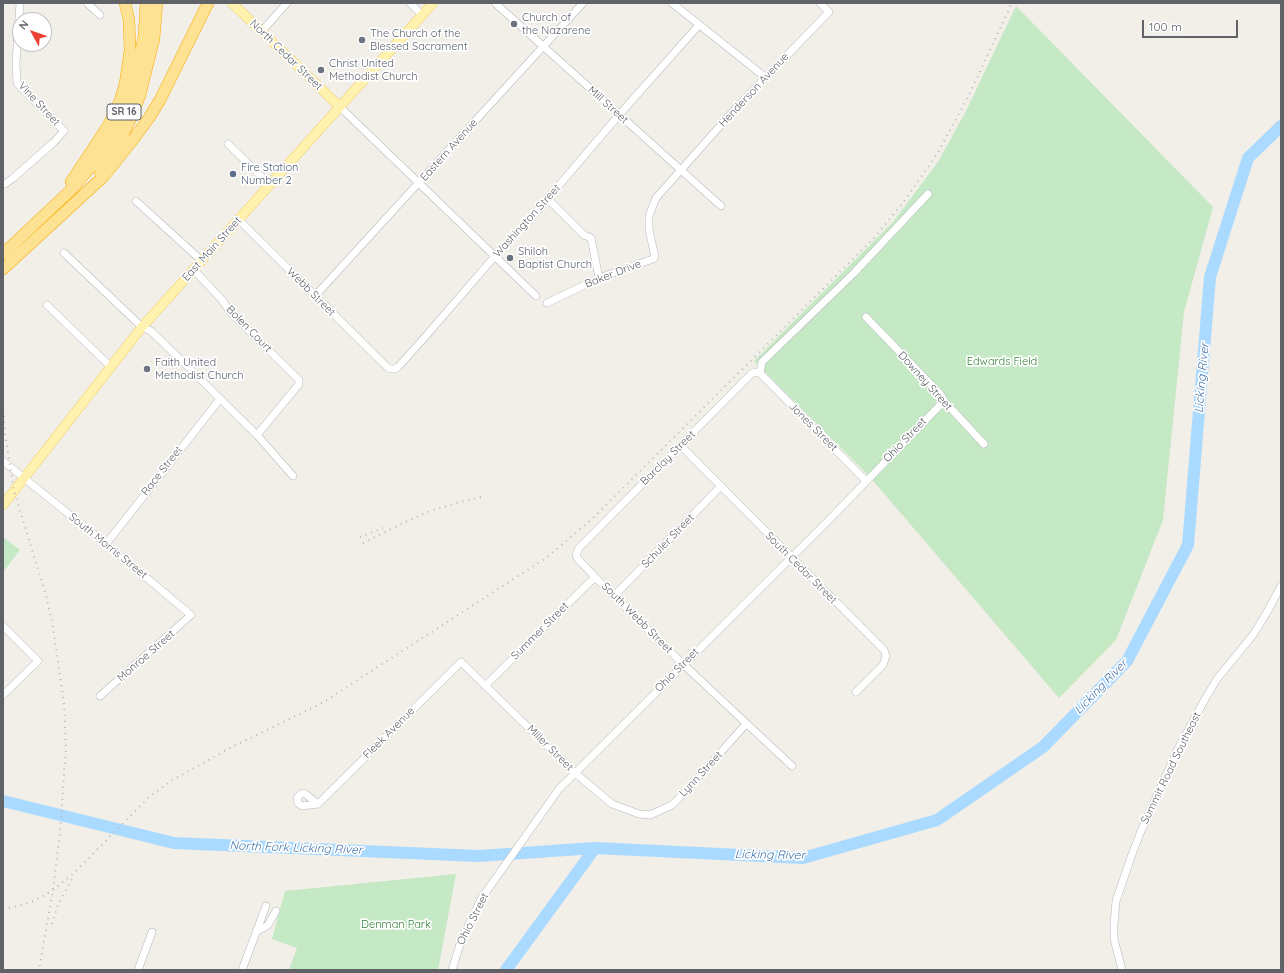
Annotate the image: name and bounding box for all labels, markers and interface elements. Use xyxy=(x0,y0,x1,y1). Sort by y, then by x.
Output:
place label: Church of the Nazarene xyxy=(522,11,591,37)
north arrow xyxy=(12,12,52,52)
scale bar xyxy=(1144,12,1240,38)
text: N xyxy=(16,17,32,33)
street label: North Cedar Street xyxy=(247,17,325,93)
marker: Church of the Nazarene xyxy=(509,19,519,29)
text: 100 m xyxy=(1149,19,1182,34)
place label: The Church of the Blessed Sacrament xyxy=(370,27,468,53)
marker: The Church of the Blessed Sacrament xyxy=(357,35,367,45)
street label: Henderson Avenue xyxy=(716,50,792,130)
place label: Christ United Methodist Church xyxy=(329,57,417,83)
marker: Christ United Methodist Church xyxy=(316,65,326,75)
street label: Vine Street xyxy=(15,79,63,129)
street label: Mill Street xyxy=(585,84,631,126)
road number: SR 16 xyxy=(107,104,141,120)
street label: Eastern Avenue xyxy=(418,116,480,184)
place label: Fire Station Number 2 xyxy=(241,161,298,187)
marker: Fire Station Number 2 xyxy=(228,169,238,179)
street label: Washington Street xyxy=(491,182,563,260)
street label: East Main Street xyxy=(180,214,244,284)
place label: Shiloh Baptist Church xyxy=(518,245,592,271)
marker: Shiloh Baptist Church xyxy=(505,253,515,263)
street label: Baker Drive xyxy=(583,257,643,291)
street label: Webb Street xyxy=(284,265,338,319)
street label: Bolen Court xyxy=(223,303,275,355)
water label: Licking River xyxy=(1192,342,1212,414)
street label: Downey Street xyxy=(895,349,955,413)
park label: Edwards Field xyxy=(967,355,1037,369)
place label: Faith United Methodist Church xyxy=(155,356,243,382)
marker: Faith United Methodist Church xyxy=(142,364,152,374)
street label: Jones Street xyxy=(786,400,840,454)
street label: Ohio Street xyxy=(881,415,929,465)
street label: Barclay Street xyxy=(638,428,698,488)
street label: Race Street xyxy=(139,444,185,498)
street label: South Morris Street xyxy=(66,510,150,582)
street label: Schuler Street xyxy=(639,511,697,571)
street label: South Cedar Street xyxy=(762,529,840,607)
street label: South Webb Street xyxy=(599,580,675,656)
street label: Summer Street xyxy=(508,599,572,663)
street label: Monroe Street xyxy=(114,627,178,685)
street label: Ohio Street xyxy=(652,645,702,695)
water label: Licking River xyxy=(1071,657,1131,717)
street label: Fleek Avenue xyxy=(360,704,418,762)
street label: Summit Road Southeast xyxy=(1138,710,1204,826)
street label: Miller Street xyxy=(524,722,576,774)
street label: Lynn Street xyxy=(677,748,725,800)
water label: North Fork Licking River xyxy=(229,838,363,858)
water label: Licking River xyxy=(735,847,805,863)
street label: Ohio Street xyxy=(454,891,492,947)
park label: Denman Park xyxy=(361,918,431,932)

